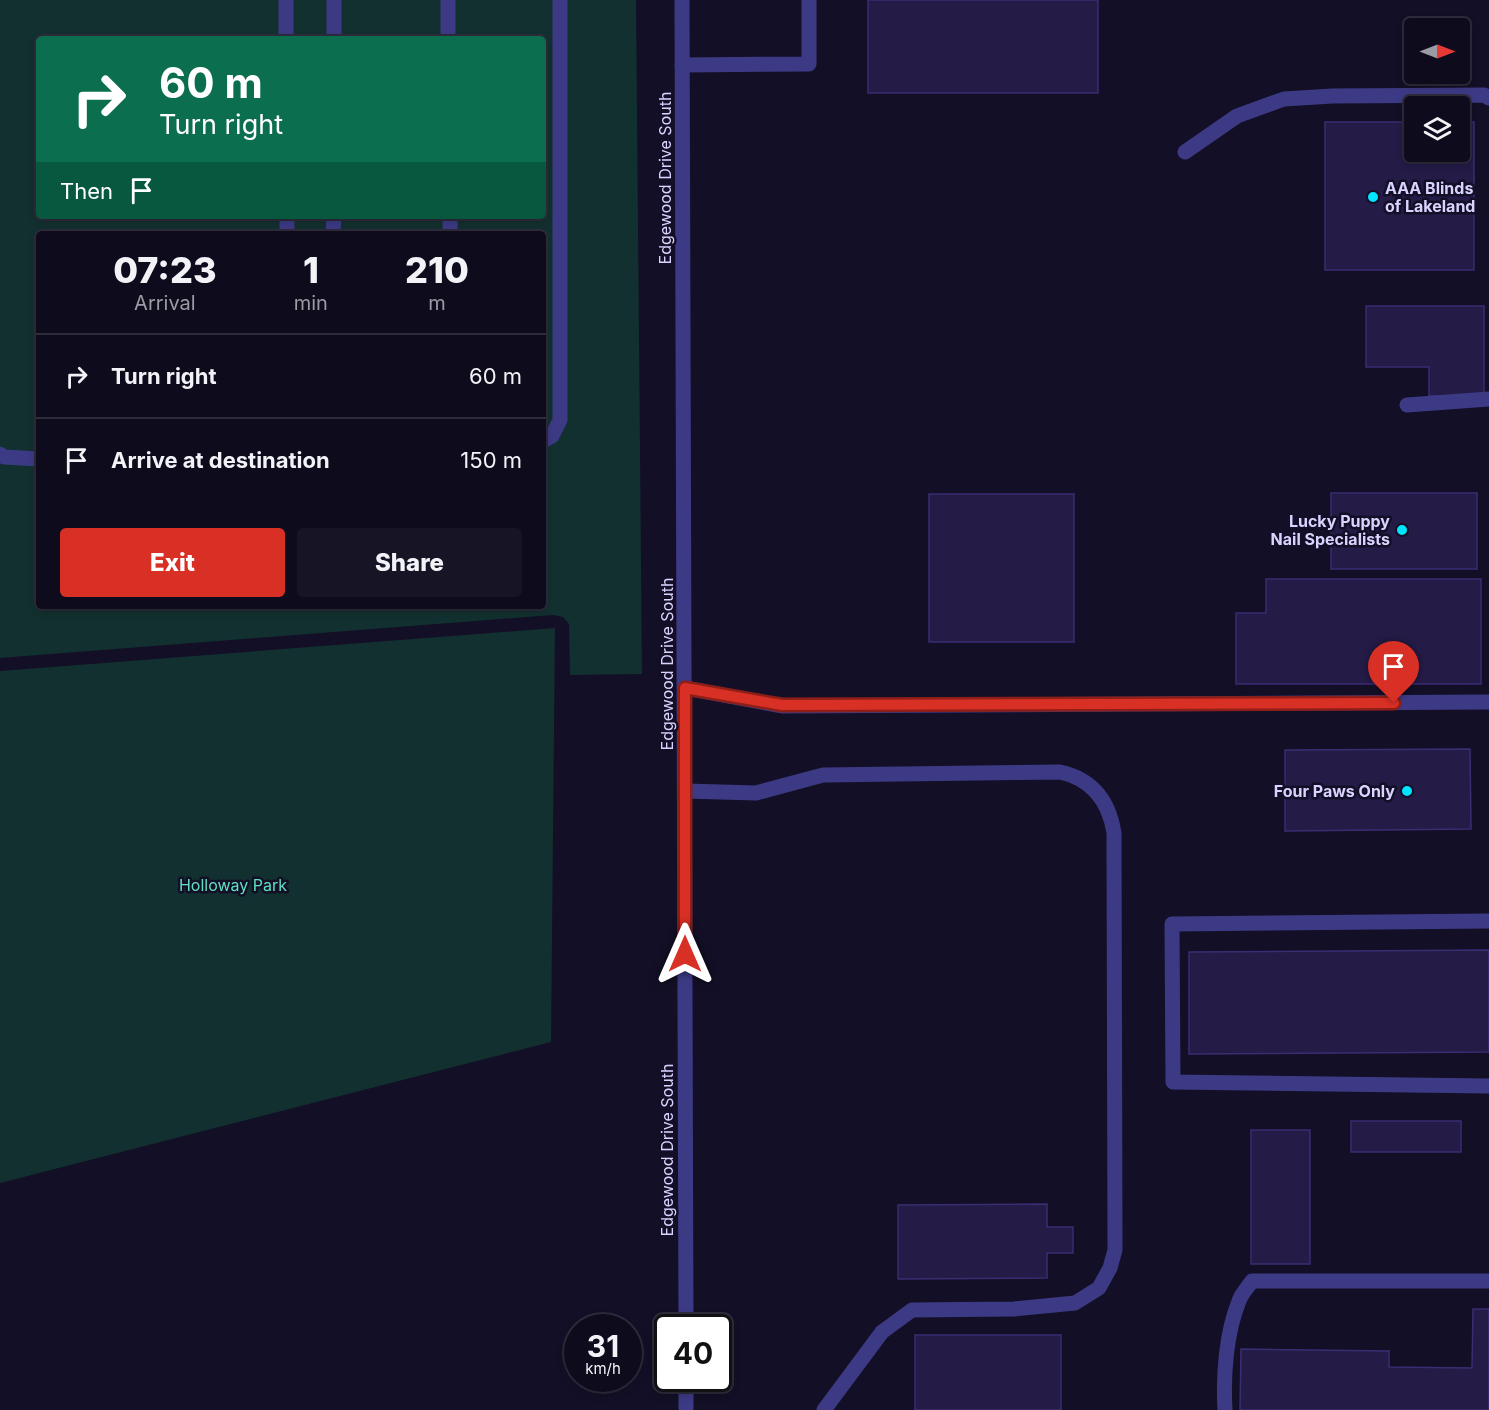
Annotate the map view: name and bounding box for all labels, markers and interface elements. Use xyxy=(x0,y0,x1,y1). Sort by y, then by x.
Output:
north arrow xyxy=(1404,18,1470,84)
map controls xyxy=(1404,18,1470,162)
text: 60 m xyxy=(159,57,263,108)
icon: right xyxy=(60,60,138,138)
street label: Edgewood Drive South xyxy=(655,92,675,264)
button: layers xyxy=(1404,96,1470,162)
text: Turn right xyxy=(159,108,283,141)
icon: arrive xyxy=(125,174,158,207)
text: Then xyxy=(60,178,113,204)
place label: AAA Blinds of Lakeland xyxy=(1385,178,1475,216)
marker: AAA Blinds of Lakeland xyxy=(1366,190,1380,204)
text: 07:23 xyxy=(113,248,217,292)
text: 1 xyxy=(303,248,319,292)
text: 210 xyxy=(405,248,469,292)
text: Arrival xyxy=(134,291,196,315)
text: min xyxy=(294,291,328,315)
text: m xyxy=(428,291,446,315)
icon: right xyxy=(60,360,93,393)
text: Turn right xyxy=(111,363,217,389)
text: 60 m xyxy=(469,363,522,389)
icon: arrive xyxy=(60,444,93,477)
text: Arrive at destination xyxy=(111,447,330,473)
text: 150 m xyxy=(460,447,522,473)
place label: Lucky Puppy Nail Specialists xyxy=(1271,511,1390,549)
marker: Lucky Puppy Nail Specialists xyxy=(1395,523,1409,537)
button: Exit xyxy=(60,528,285,597)
button: Share xyxy=(297,528,522,597)
street label: Edgewood Drive South xyxy=(657,578,677,750)
pin xyxy=(1368,641,1419,703)
icon: arrive xyxy=(1377,650,1410,683)
place label: Four Paws Only xyxy=(1274,781,1395,801)
marker: Four Paws Only xyxy=(1400,784,1414,798)
park label: Holloway Park xyxy=(179,875,287,895)
position arrow xyxy=(653,922,717,986)
street label: Edgewood Drive South xyxy=(657,1064,677,1236)
speed limit sign: 40 xyxy=(654,1314,732,1392)
text: 31 xyxy=(587,1328,619,1364)
text: km/h xyxy=(585,1359,621,1378)

